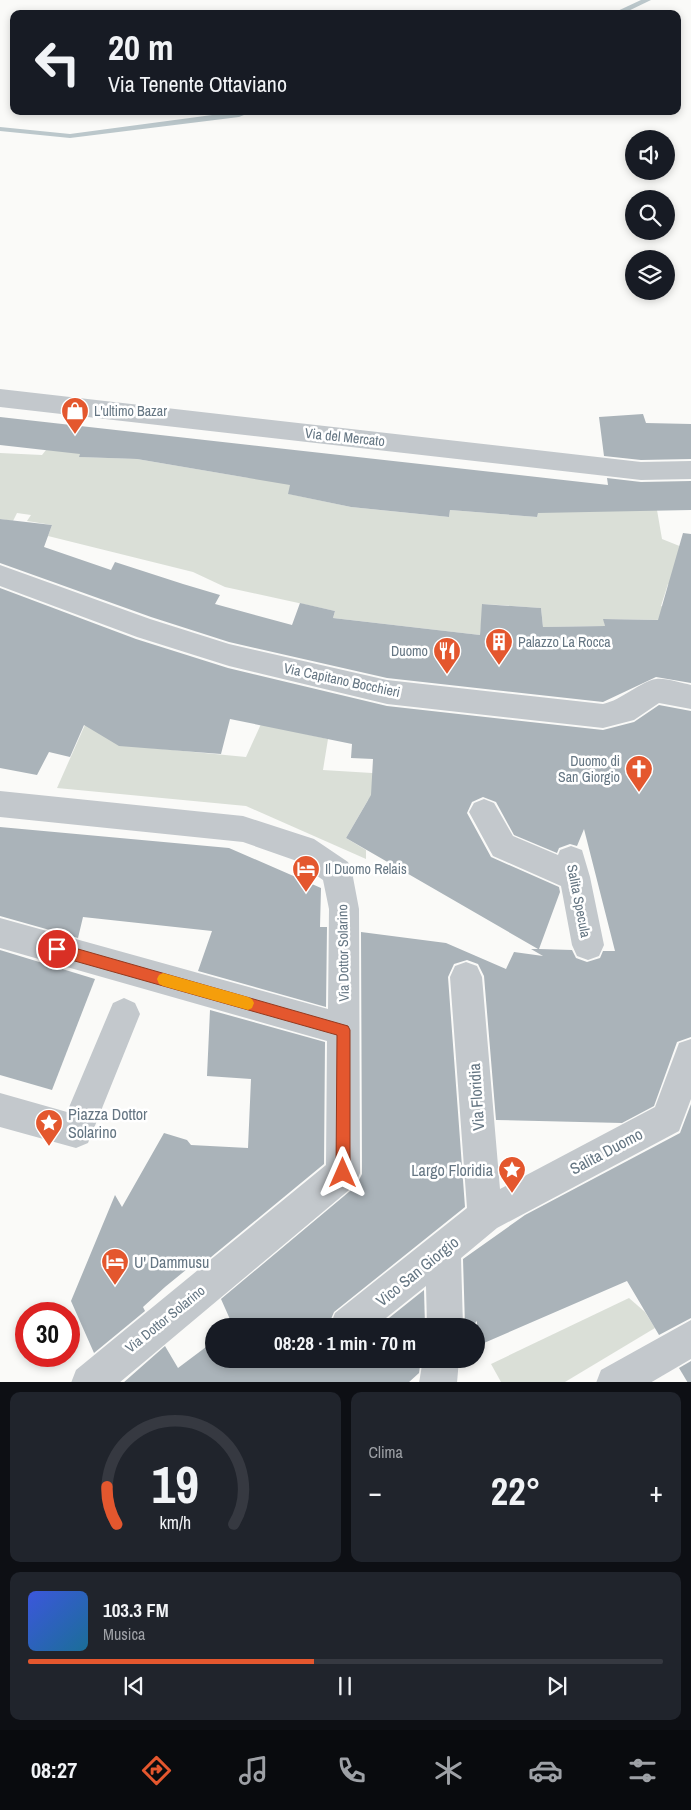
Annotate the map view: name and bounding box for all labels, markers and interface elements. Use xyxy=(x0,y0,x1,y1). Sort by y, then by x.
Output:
text: 20 m xyxy=(108,24,173,71)
icon: left xyxy=(25,30,90,95)
text: Via Tenente Ottaviano xyxy=(108,69,287,99)
map controls xyxy=(625,130,675,300)
button: sound xyxy=(625,130,675,180)
button: search xyxy=(625,190,675,240)
button: layers xyxy=(625,250,675,300)
shop icon: L'ultimo Bazar xyxy=(60,396,90,435)
place label: L'ultimo Bazar xyxy=(94,402,167,420)
street label: Via del Mercato xyxy=(304,424,386,450)
building icon: Palazzo La Rocca xyxy=(484,627,514,666)
place label: Palazzo La Rocca xyxy=(518,633,611,651)
restaurant icon: Duomo xyxy=(432,636,462,675)
place label: Duomo xyxy=(391,642,428,660)
street label: Via Capitano Bocchieri xyxy=(282,659,402,701)
place label: Duomo di San Giorgio xyxy=(558,752,620,786)
church icon: Duomo di San Giorgio xyxy=(624,754,654,793)
hotel icon: Il Duomo Relais xyxy=(291,854,321,893)
place label: Il Duomo Relais xyxy=(325,860,407,878)
street label: Salita Specula xyxy=(563,863,595,940)
street label: Via Dottor Solarino xyxy=(333,904,353,1002)
pin xyxy=(36,928,78,970)
icon: arrive xyxy=(43,935,71,963)
street label: Via Floridia xyxy=(463,1062,489,1131)
place label: Piazza Dottor Solarino xyxy=(68,1103,148,1143)
place icon: Piazza Dottor Solarino xyxy=(34,1108,64,1147)
street label: Salita Duomo xyxy=(566,1123,646,1179)
position arrow xyxy=(316,1146,368,1198)
place icon: Largo Floridia xyxy=(497,1155,527,1194)
place label: Largo Floridia xyxy=(411,1159,494,1181)
street label: Vico San Giorgio xyxy=(371,1231,463,1311)
hotel icon: U' Dammusu xyxy=(100,1247,130,1286)
place label: U' Dammusu xyxy=(134,1251,209,1273)
street label: Via Dottor Solarino xyxy=(121,1281,209,1357)
speed limit sign: 30 xyxy=(15,1302,80,1367)
text: 08:28 · 1 min · 70 m xyxy=(274,1330,416,1356)
text: Clima xyxy=(369,1441,403,1463)
text: 19 xyxy=(152,1449,199,1519)
text: 22° xyxy=(491,1466,541,1517)
text: − xyxy=(369,1473,382,1511)
text: + xyxy=(650,1473,663,1511)
text: km/h xyxy=(159,1511,191,1535)
text: 103.3 FM xyxy=(103,1597,169,1623)
text: Musica xyxy=(103,1623,145,1645)
icon: previous xyxy=(120,1672,148,1700)
icon: pause xyxy=(331,1672,359,1700)
icon: next xyxy=(543,1672,571,1700)
icon: directions xyxy=(139,1753,174,1788)
icon: music xyxy=(236,1753,271,1788)
icon: phone xyxy=(334,1753,369,1788)
icon: climate xyxy=(431,1753,466,1788)
icon: car xyxy=(528,1753,563,1788)
icon: filters xyxy=(625,1753,660,1788)
text: 08:27 xyxy=(31,1755,77,1785)

